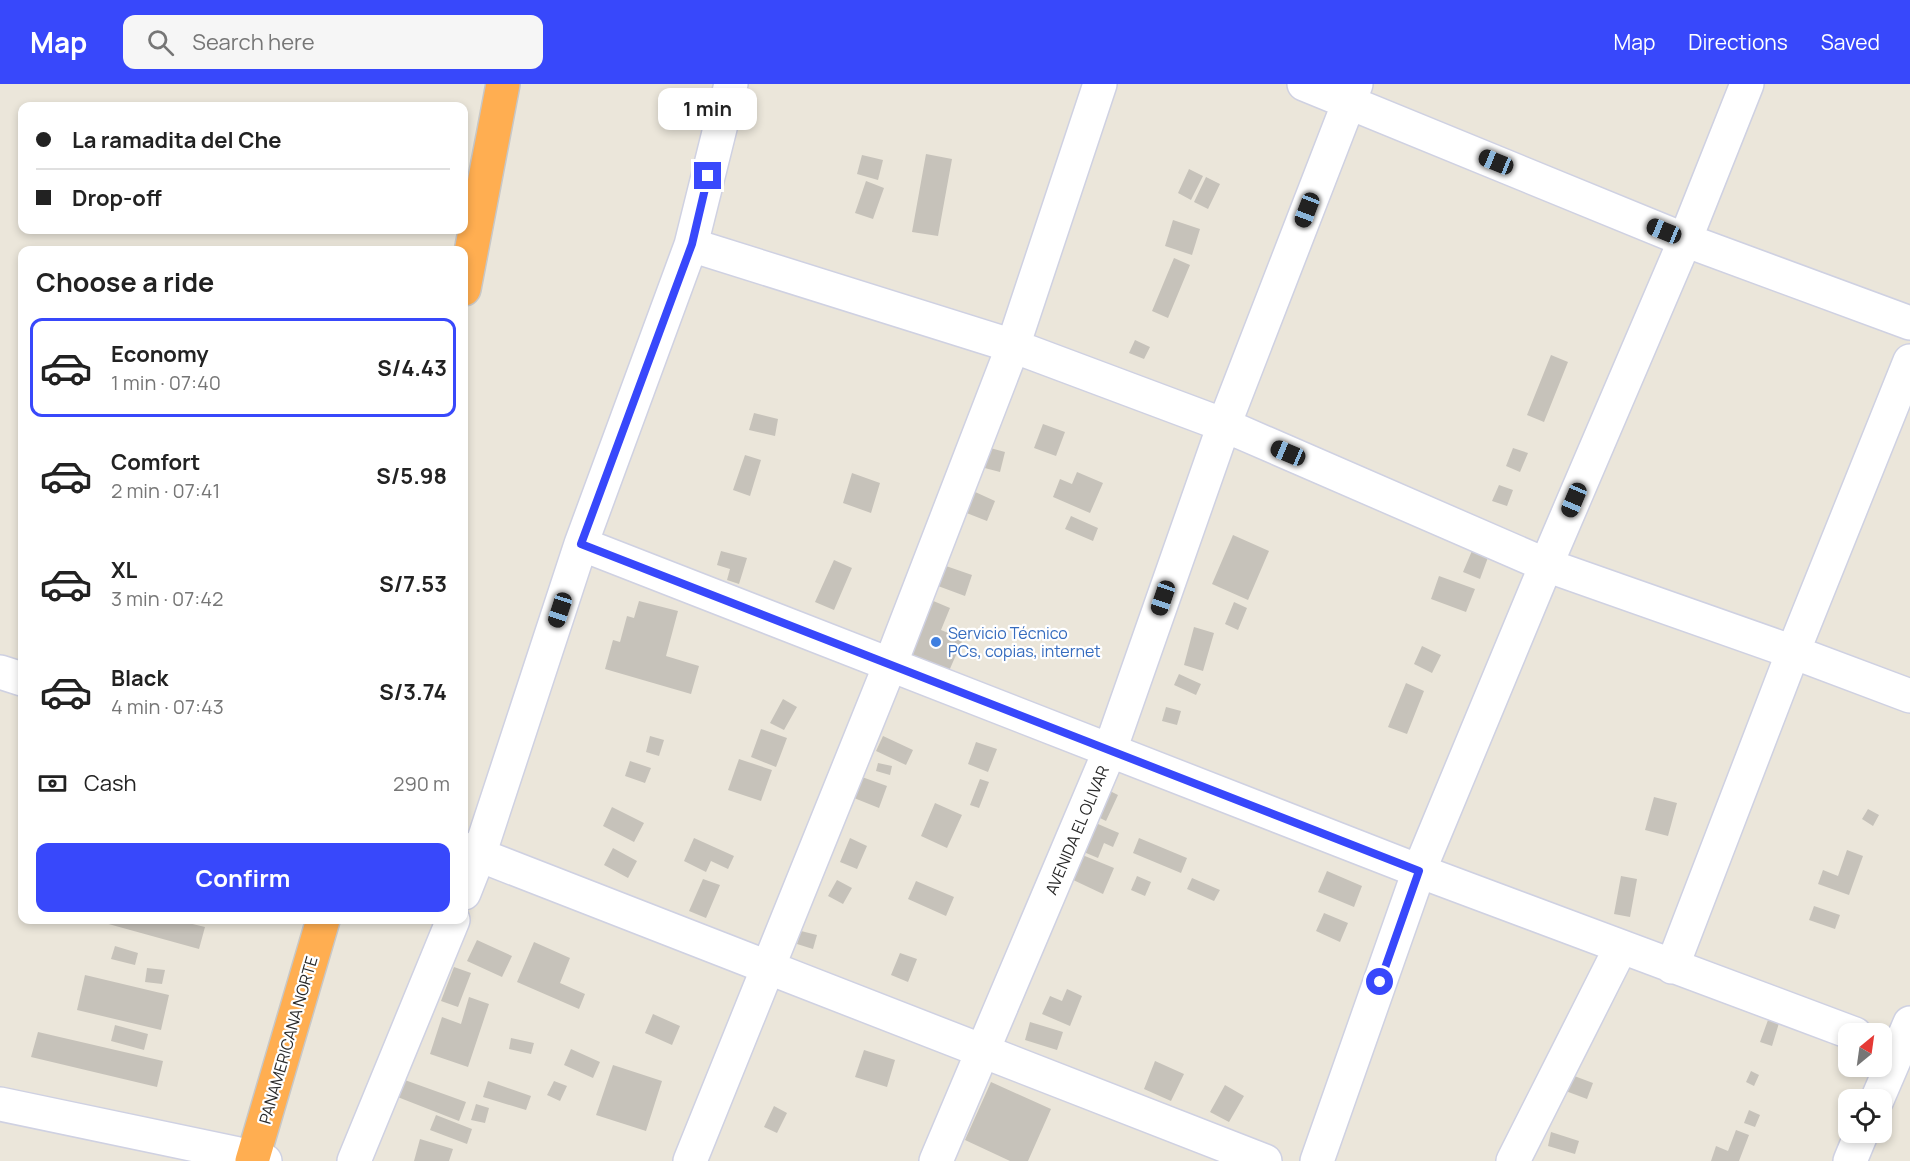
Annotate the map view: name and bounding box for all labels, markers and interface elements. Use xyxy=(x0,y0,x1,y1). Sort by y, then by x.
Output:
search box xyxy=(123,15,543,69)
text: Map xyxy=(30,23,87,61)
icon: search xyxy=(144,26,177,59)
text: Search here xyxy=(192,27,315,57)
text: Map xyxy=(1614,28,1655,56)
text: Directions xyxy=(1688,28,1788,56)
text: Saved xyxy=(1821,28,1880,56)
callout: 1 min xyxy=(658,89,758,131)
text: 1 min xyxy=(683,95,732,122)
text: La ramadita del Che xyxy=(72,125,281,155)
car xyxy=(1476,147,1516,177)
route end xyxy=(694,162,721,189)
text: Drop-off xyxy=(72,183,162,213)
car xyxy=(1292,190,1322,230)
car xyxy=(1644,216,1684,246)
text: Choose a ride xyxy=(36,263,214,300)
text: Economy xyxy=(111,339,209,369)
icon: car xyxy=(39,341,93,395)
text: S/4.43 xyxy=(377,353,447,383)
text: 1 min · 07:40 xyxy=(111,369,221,396)
car xyxy=(1268,438,1308,468)
text: Comfort xyxy=(111,447,200,477)
icon: car xyxy=(39,449,93,503)
text: S/5.98 xyxy=(376,461,447,491)
text: 2 min · 07:41 xyxy=(111,477,220,504)
car xyxy=(1559,480,1589,520)
text: XL xyxy=(111,555,137,585)
icon: car xyxy=(39,557,93,611)
text: S/7.53 xyxy=(379,569,447,599)
car xyxy=(1149,578,1177,618)
text: 3 min · 07:42 xyxy=(111,585,224,612)
car xyxy=(546,590,574,630)
place label: Servicio Técnico PCs, copias, internet xyxy=(948,622,1101,662)
marker: Servicio Técnico PCs, copias, internet xyxy=(929,635,943,649)
text: Black xyxy=(111,663,168,693)
icon: car xyxy=(39,665,93,719)
text: S/3.74 xyxy=(379,677,447,707)
text: 4 min · 07:43 xyxy=(111,693,224,720)
street label: AVENIDA EL OLIVAR xyxy=(1040,762,1114,898)
icon: cash xyxy=(36,767,69,800)
text: Cash xyxy=(84,768,137,798)
text: 290 m xyxy=(393,770,450,797)
button: Confirm xyxy=(36,843,450,912)
street label: PANAMERICANA NORTE xyxy=(254,954,322,1126)
route start xyxy=(1366,968,1393,995)
north arrow xyxy=(1838,1023,1892,1077)
map controls xyxy=(1838,1023,1892,1143)
button: locate xyxy=(1838,1089,1892,1143)

